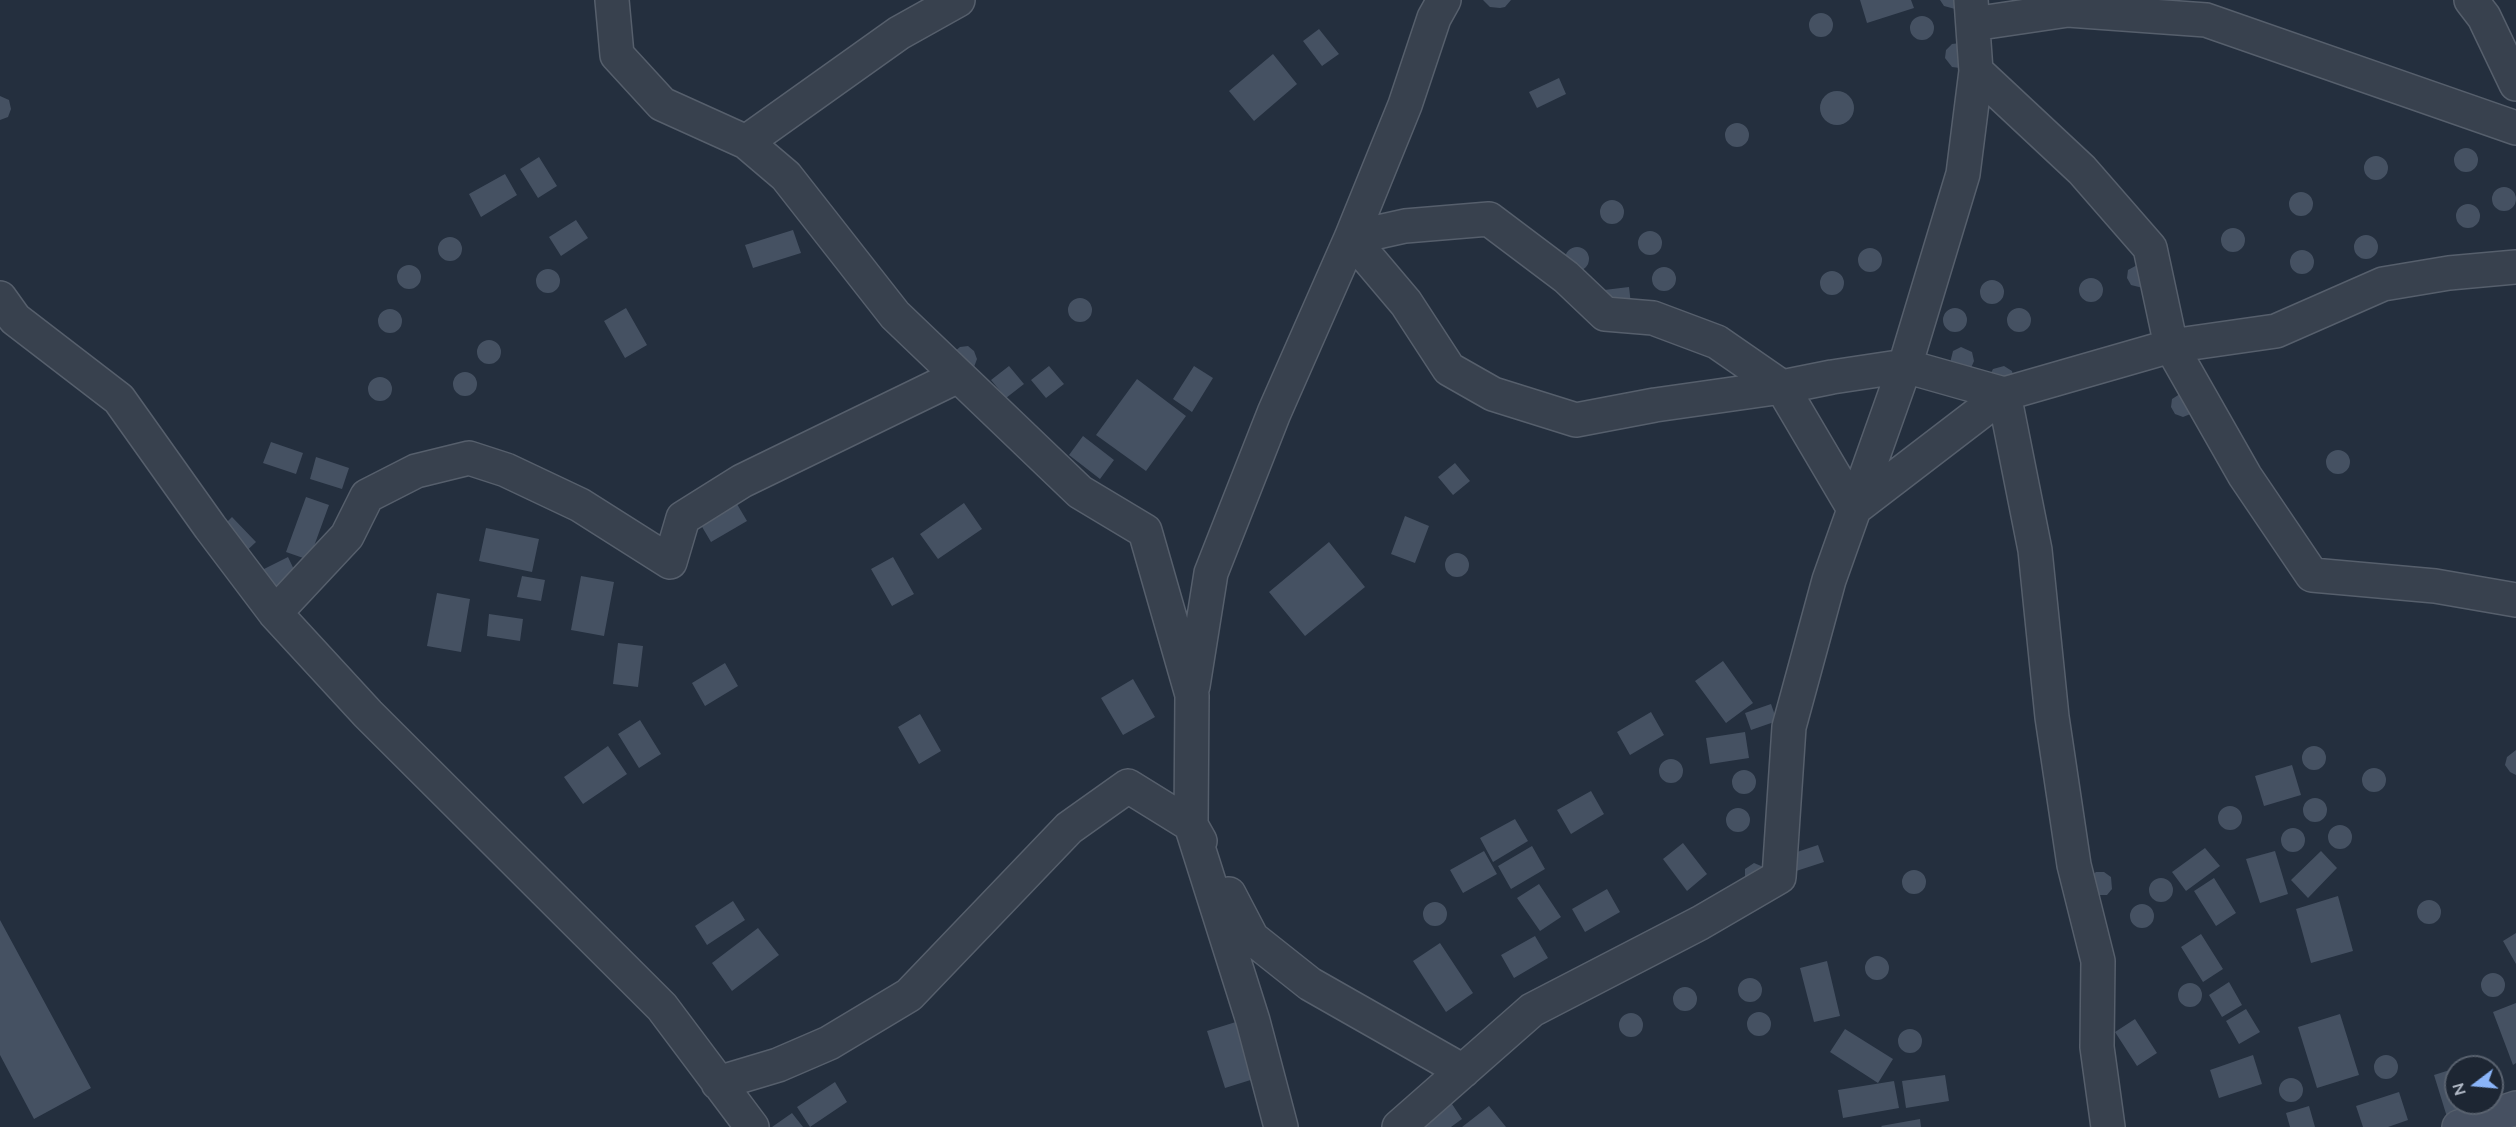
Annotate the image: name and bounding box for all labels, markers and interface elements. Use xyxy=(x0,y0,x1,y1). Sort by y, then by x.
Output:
north arrow xyxy=(2444,1055,2504,1115)
text: N xyxy=(2447,1081,2470,1098)

